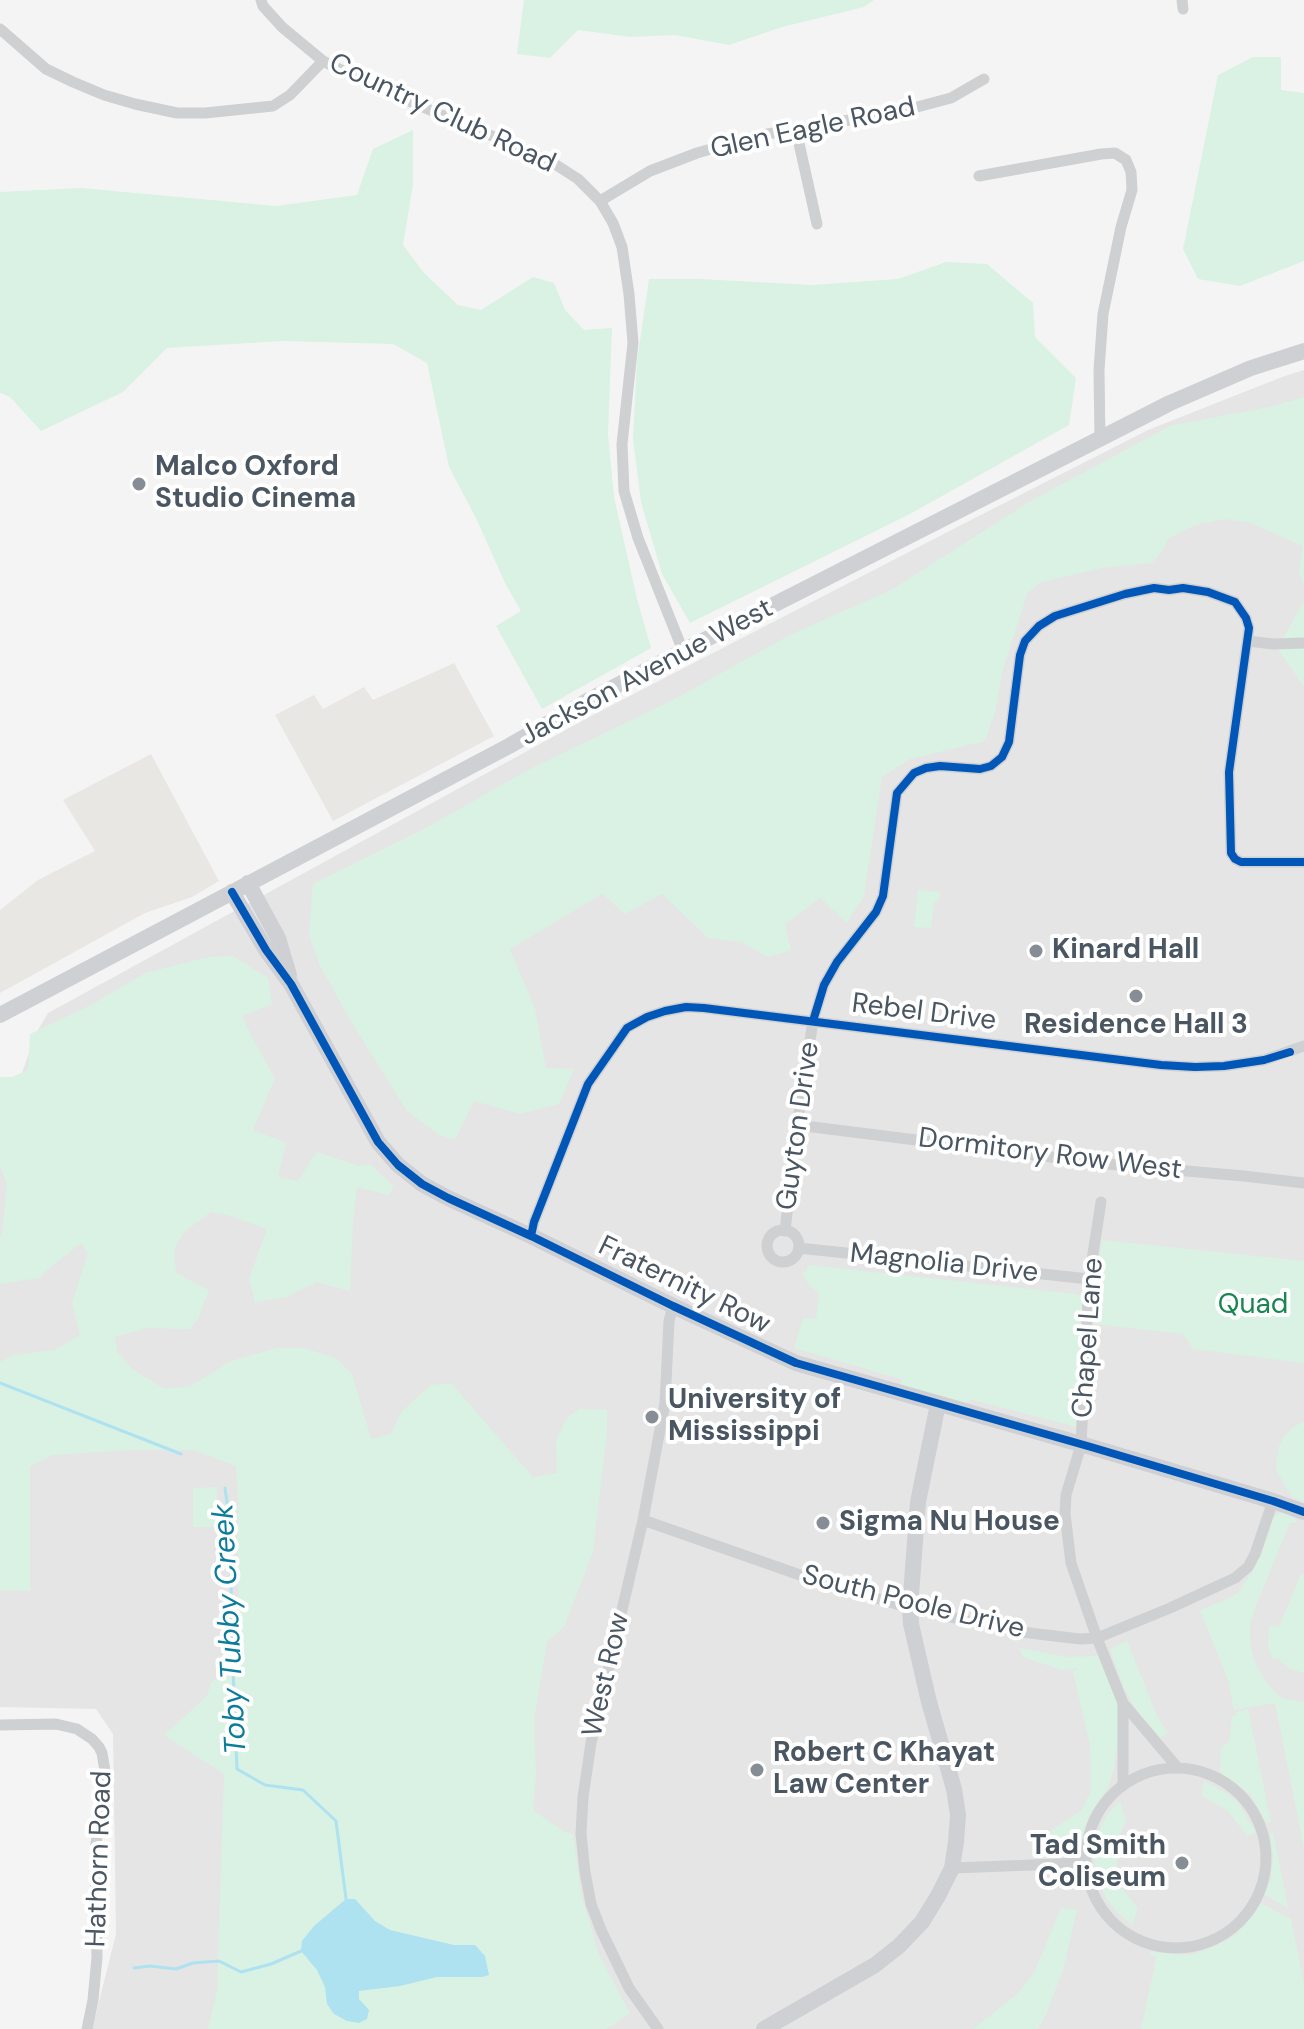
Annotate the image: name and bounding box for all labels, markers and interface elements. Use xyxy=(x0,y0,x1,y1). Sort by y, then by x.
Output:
street label: Country Club Road xyxy=(324,47,560,181)
street label: Glen Eagle Road xyxy=(708,91,918,167)
place label: Malco Oxford Studio Cinema xyxy=(155,451,356,517)
marker: Malco Oxford Studio Cinema xyxy=(130,475,148,493)
street label: Jackson Avenue West xyxy=(515,592,779,754)
place label: Kinard Hall xyxy=(1052,934,1199,968)
marker: Kinard Hall xyxy=(1027,942,1045,960)
street label: Rebel Drive xyxy=(850,987,998,1039)
marker: Residence Hall 3 xyxy=(1127,987,1145,1005)
place label: Residence Hall 3 xyxy=(1024,1009,1248,1043)
street label: Guyton Drive xyxy=(771,1040,827,1212)
street label: Dormitory Row West xyxy=(916,1122,1184,1188)
street label: Fraternity Row xyxy=(593,1230,775,1342)
street label: Magnolia Drive xyxy=(848,1237,1040,1291)
street label: Chapel Lane xyxy=(1067,1257,1111,1419)
park label: Quad xyxy=(1218,1289,1288,1323)
place label: University of Mississippi xyxy=(668,1384,841,1450)
marker: University of Mississippi xyxy=(643,1408,661,1426)
water label: Toby Tubby Creek xyxy=(206,1503,256,1755)
place label: Sigma Nu House xyxy=(839,1506,1060,1540)
marker: Sigma Nu House xyxy=(814,1514,832,1532)
street label: South Poole Drive xyxy=(798,1559,1028,1647)
street label: West Row xyxy=(576,1610,638,1740)
place label: Robert C Khayat Law Center xyxy=(773,1737,995,1803)
marker: Robert C Khayat Law Center xyxy=(748,1761,766,1779)
street label: Hathorn Road xyxy=(80,1770,120,1948)
place label: Tad Smith Coliseum xyxy=(1030,1830,1166,1896)
marker: Tad Smith Coliseum xyxy=(1173,1854,1191,1872)

